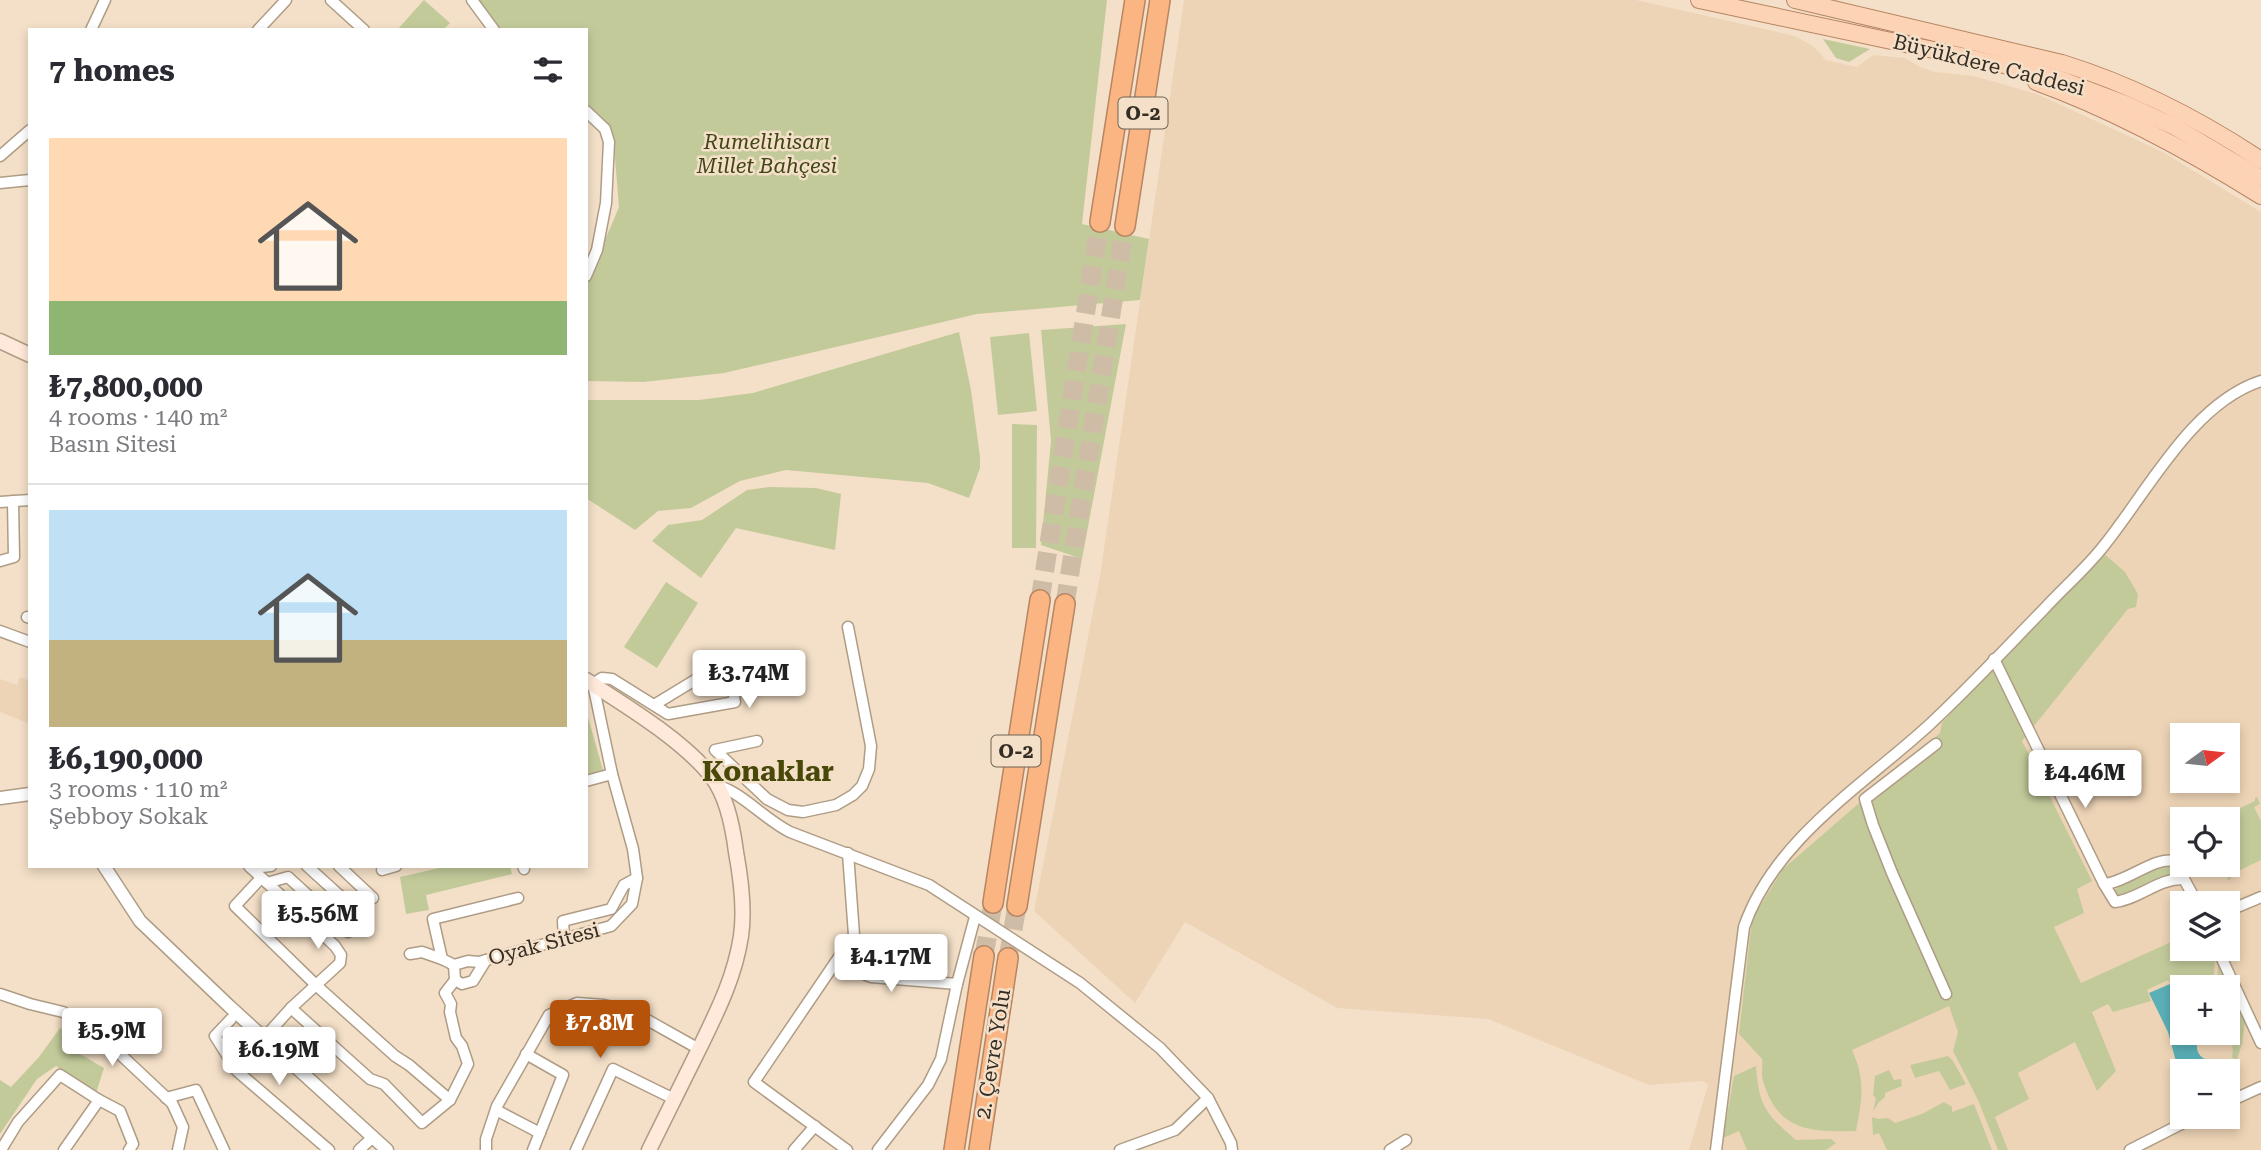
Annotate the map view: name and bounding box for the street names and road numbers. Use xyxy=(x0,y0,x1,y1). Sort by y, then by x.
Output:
street label: Büyükdere Caddesi xyxy=(1891,30,2088,101)
road number: O-2 xyxy=(1118,97,1168,128)
road number: O-2 xyxy=(992,736,1040,766)
street label: Oyak Sitesi xyxy=(486,918,603,970)
street label: 2. Çevre Yolu xyxy=(971,987,1015,1121)

